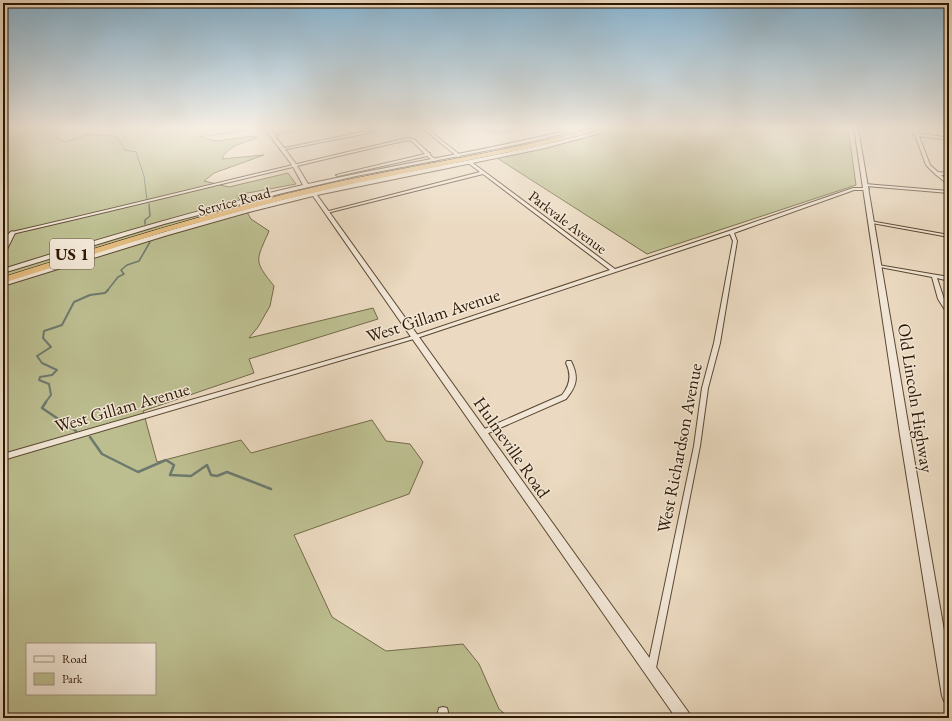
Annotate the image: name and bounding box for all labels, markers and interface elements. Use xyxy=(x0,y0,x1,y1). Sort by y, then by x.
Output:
street label: Service Road xyxy=(196,182,273,220)
street label: Parkvale Avenue xyxy=(525,186,611,258)
road number: US 1 xyxy=(50,239,94,269)
street label: West Gillam Avenue xyxy=(363,283,503,347)
street label: Old Lincoln Highway xyxy=(893,322,939,474)
street label: West Richardson Avenue xyxy=(651,361,707,535)
street label: West Gillam Avenue xyxy=(52,377,192,437)
street label: Hulmeville Road xyxy=(469,392,556,503)
legend xyxy=(26,643,156,695)
text: Road xyxy=(62,651,88,667)
text: Park xyxy=(62,671,83,687)

